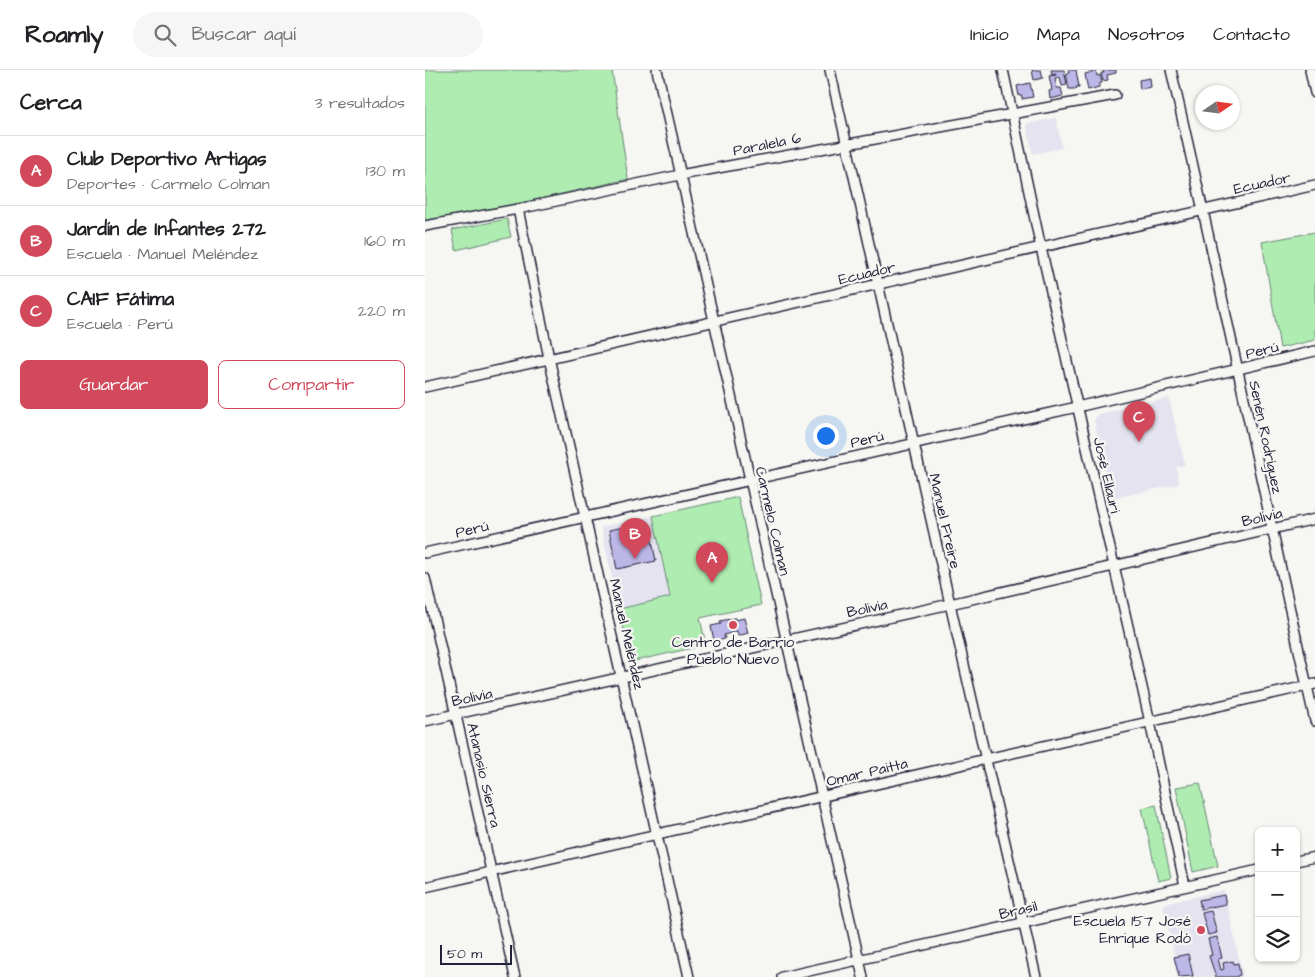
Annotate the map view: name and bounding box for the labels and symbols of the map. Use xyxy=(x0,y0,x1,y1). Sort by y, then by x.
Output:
north arrow xyxy=(1195,85,1240,130)
street label: Paralela 6 xyxy=(731,127,804,161)
street label: Ecuador xyxy=(1232,167,1293,200)
street label: Ecuador xyxy=(836,257,898,290)
street label: Perú xyxy=(1243,336,1281,365)
street label: Senén Rodríguez xyxy=(1242,379,1288,496)
pin: C xyxy=(1123,401,1155,442)
your location xyxy=(813,423,839,449)
street label: Perú xyxy=(848,425,886,453)
street label: José Ellauri xyxy=(1088,435,1126,516)
street label: Carmelo Colman xyxy=(750,465,795,578)
street label: Manuel Freire xyxy=(923,471,966,571)
street label: Bolivia xyxy=(1240,503,1285,532)
street label: Perú xyxy=(453,515,491,543)
pin: B xyxy=(619,518,651,559)
pin: A xyxy=(696,542,728,583)
street label: Manuel Meléndez xyxy=(604,577,650,692)
street label: Bolivia xyxy=(845,594,890,623)
marker: Centro de Barrio Pueblo Nuevo xyxy=(727,619,739,631)
place label: Centro de Barrio Pueblo Nuevo xyxy=(672,632,795,670)
street label: Bolivia xyxy=(450,683,495,712)
street label: Atanasio Sierra xyxy=(461,721,506,830)
street label: Omar Paitta xyxy=(824,753,910,792)
street label: Brasil xyxy=(997,896,1039,925)
place label: Escuela 157 José Enrique Rodó xyxy=(1074,911,1192,949)
marker: Escuela 157 José Enrique Rodó xyxy=(1195,924,1207,936)
scale bar xyxy=(440,942,513,965)

